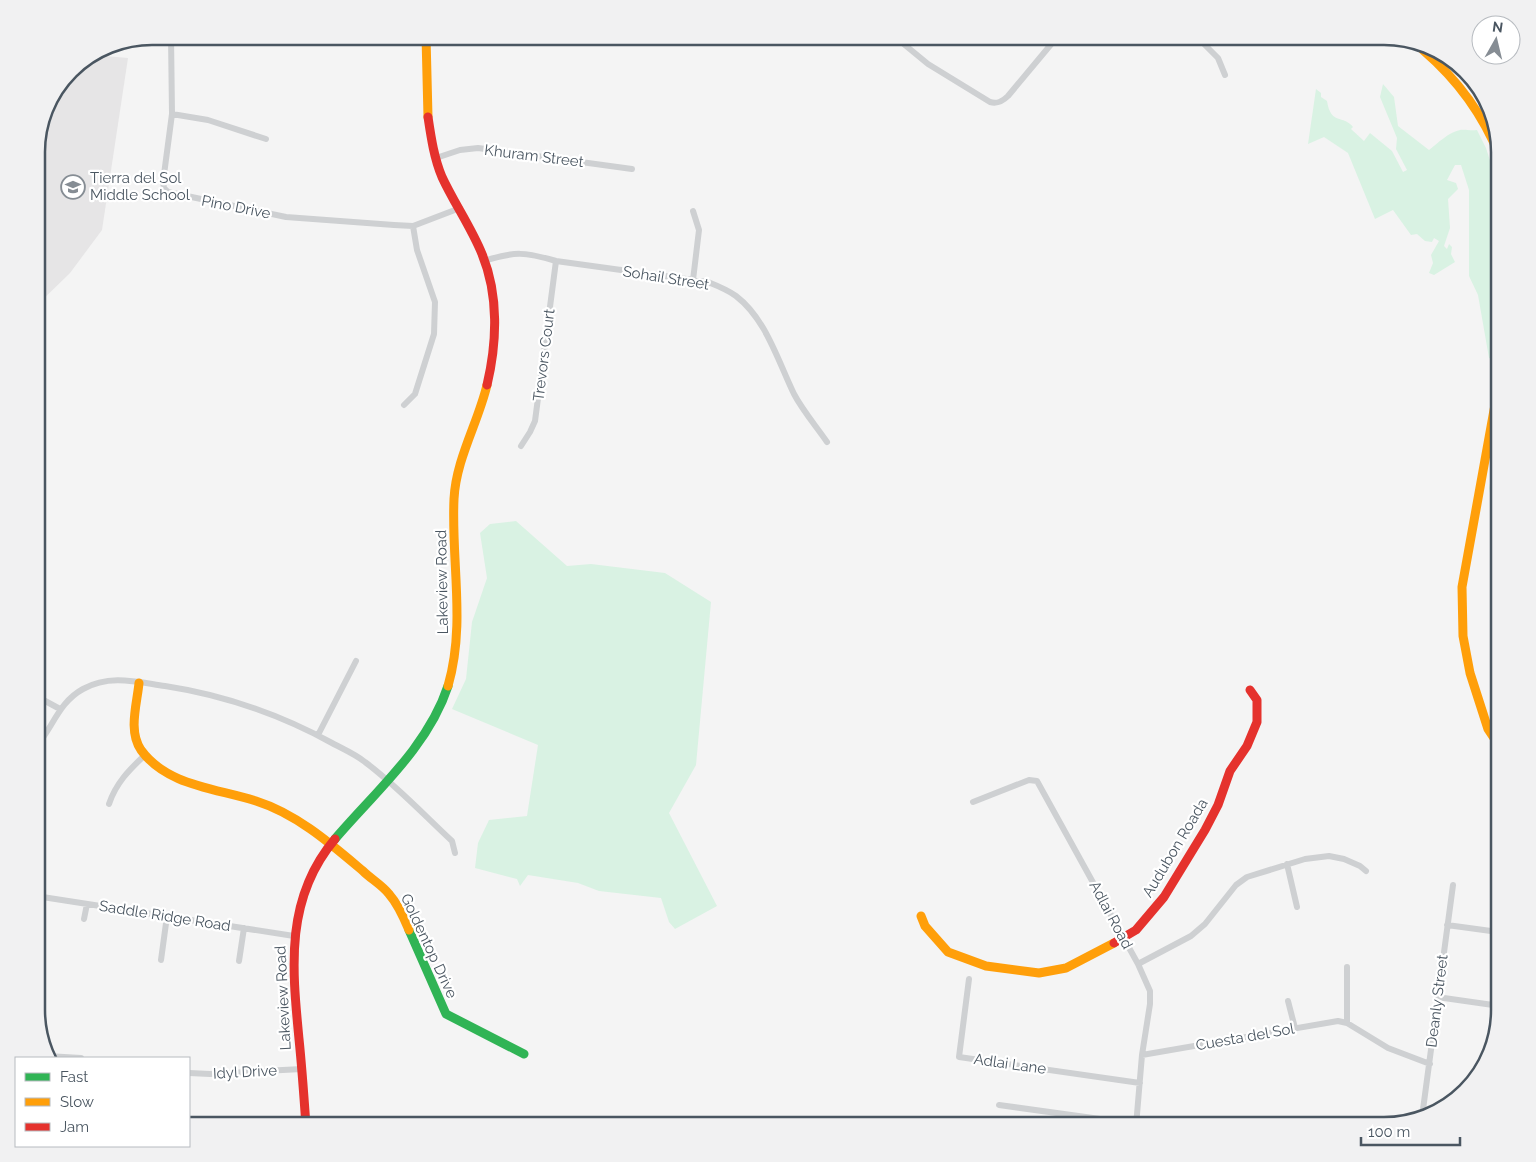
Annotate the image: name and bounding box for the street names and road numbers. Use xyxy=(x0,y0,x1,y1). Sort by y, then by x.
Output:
street label: Khuram Street xyxy=(483,141,585,171)
street label: Pino Drive xyxy=(200,191,272,223)
street label: Sohail Street xyxy=(621,262,711,294)
street label: Trevors Court xyxy=(529,308,559,402)
street label: Lakeview Road xyxy=(432,530,452,634)
street label: Audubon Roada xyxy=(1138,795,1212,901)
street label: Adlai Road xyxy=(1086,878,1136,952)
street label: Goldentop Drive xyxy=(397,891,461,1001)
street label: Saddle Ridge Road xyxy=(98,897,232,935)
street label: Lakeview Road xyxy=(271,945,295,1051)
street label: Deanly Street xyxy=(1422,954,1452,1048)
street label: Cuesta del Sol xyxy=(1194,1019,1297,1055)
street label: Adlai Lane xyxy=(973,1050,1048,1078)
street label: Idyl Drive xyxy=(212,1061,278,1083)

